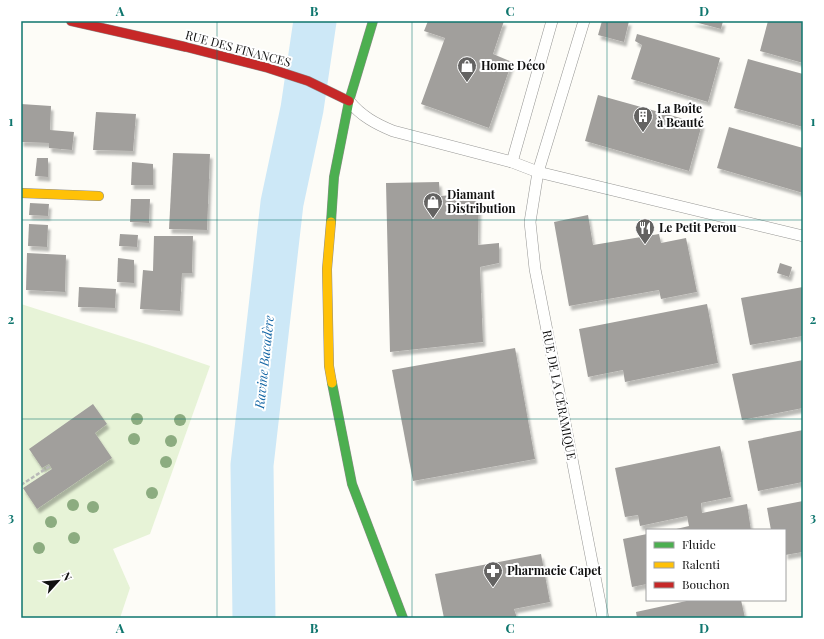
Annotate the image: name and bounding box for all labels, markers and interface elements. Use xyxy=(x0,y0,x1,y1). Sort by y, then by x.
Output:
text: A xyxy=(115,2,125,19)
text: B xyxy=(310,2,319,19)
text: C xyxy=(505,2,515,19)
text: D xyxy=(699,2,709,19)
street label: RUE DES FINANCES xyxy=(184,26,293,70)
shop icon: Home Déco xyxy=(456,55,478,83)
place label: Home Déco xyxy=(481,57,545,73)
place label: La Boîte à Beauté xyxy=(657,100,704,130)
building icon: La Boîte à Beauté xyxy=(632,105,654,133)
text: 1 xyxy=(9,112,14,129)
text: 1 xyxy=(811,112,816,129)
place label: Diamant Distribution xyxy=(447,186,516,216)
shop icon: Diamant Distribution xyxy=(422,191,444,219)
restaurant icon: Le Petit Perou xyxy=(634,217,656,245)
place label: Le Petit Perou xyxy=(659,219,737,235)
text: 2 xyxy=(8,310,15,327)
text: 2 xyxy=(810,310,817,327)
water label: Ravine Bacadère xyxy=(250,314,277,410)
street label: RUE DE LA CÉRAMIQUE xyxy=(540,328,580,461)
text: 3 xyxy=(8,508,14,525)
text: 3 xyxy=(810,508,816,525)
legend xyxy=(646,529,786,601)
text: Fluide xyxy=(682,536,716,552)
text: Ralenti xyxy=(682,556,721,572)
pharmacy icon: Pharmacie Capet xyxy=(482,560,504,588)
north arrow xyxy=(38,561,78,601)
place label: Pharmacie Capet xyxy=(507,562,602,578)
text: N xyxy=(59,569,76,583)
text: Bouchon xyxy=(682,576,730,592)
text: A xyxy=(115,619,125,636)
text: B xyxy=(310,619,319,636)
text: C xyxy=(505,619,515,636)
text: D xyxy=(699,619,709,636)

